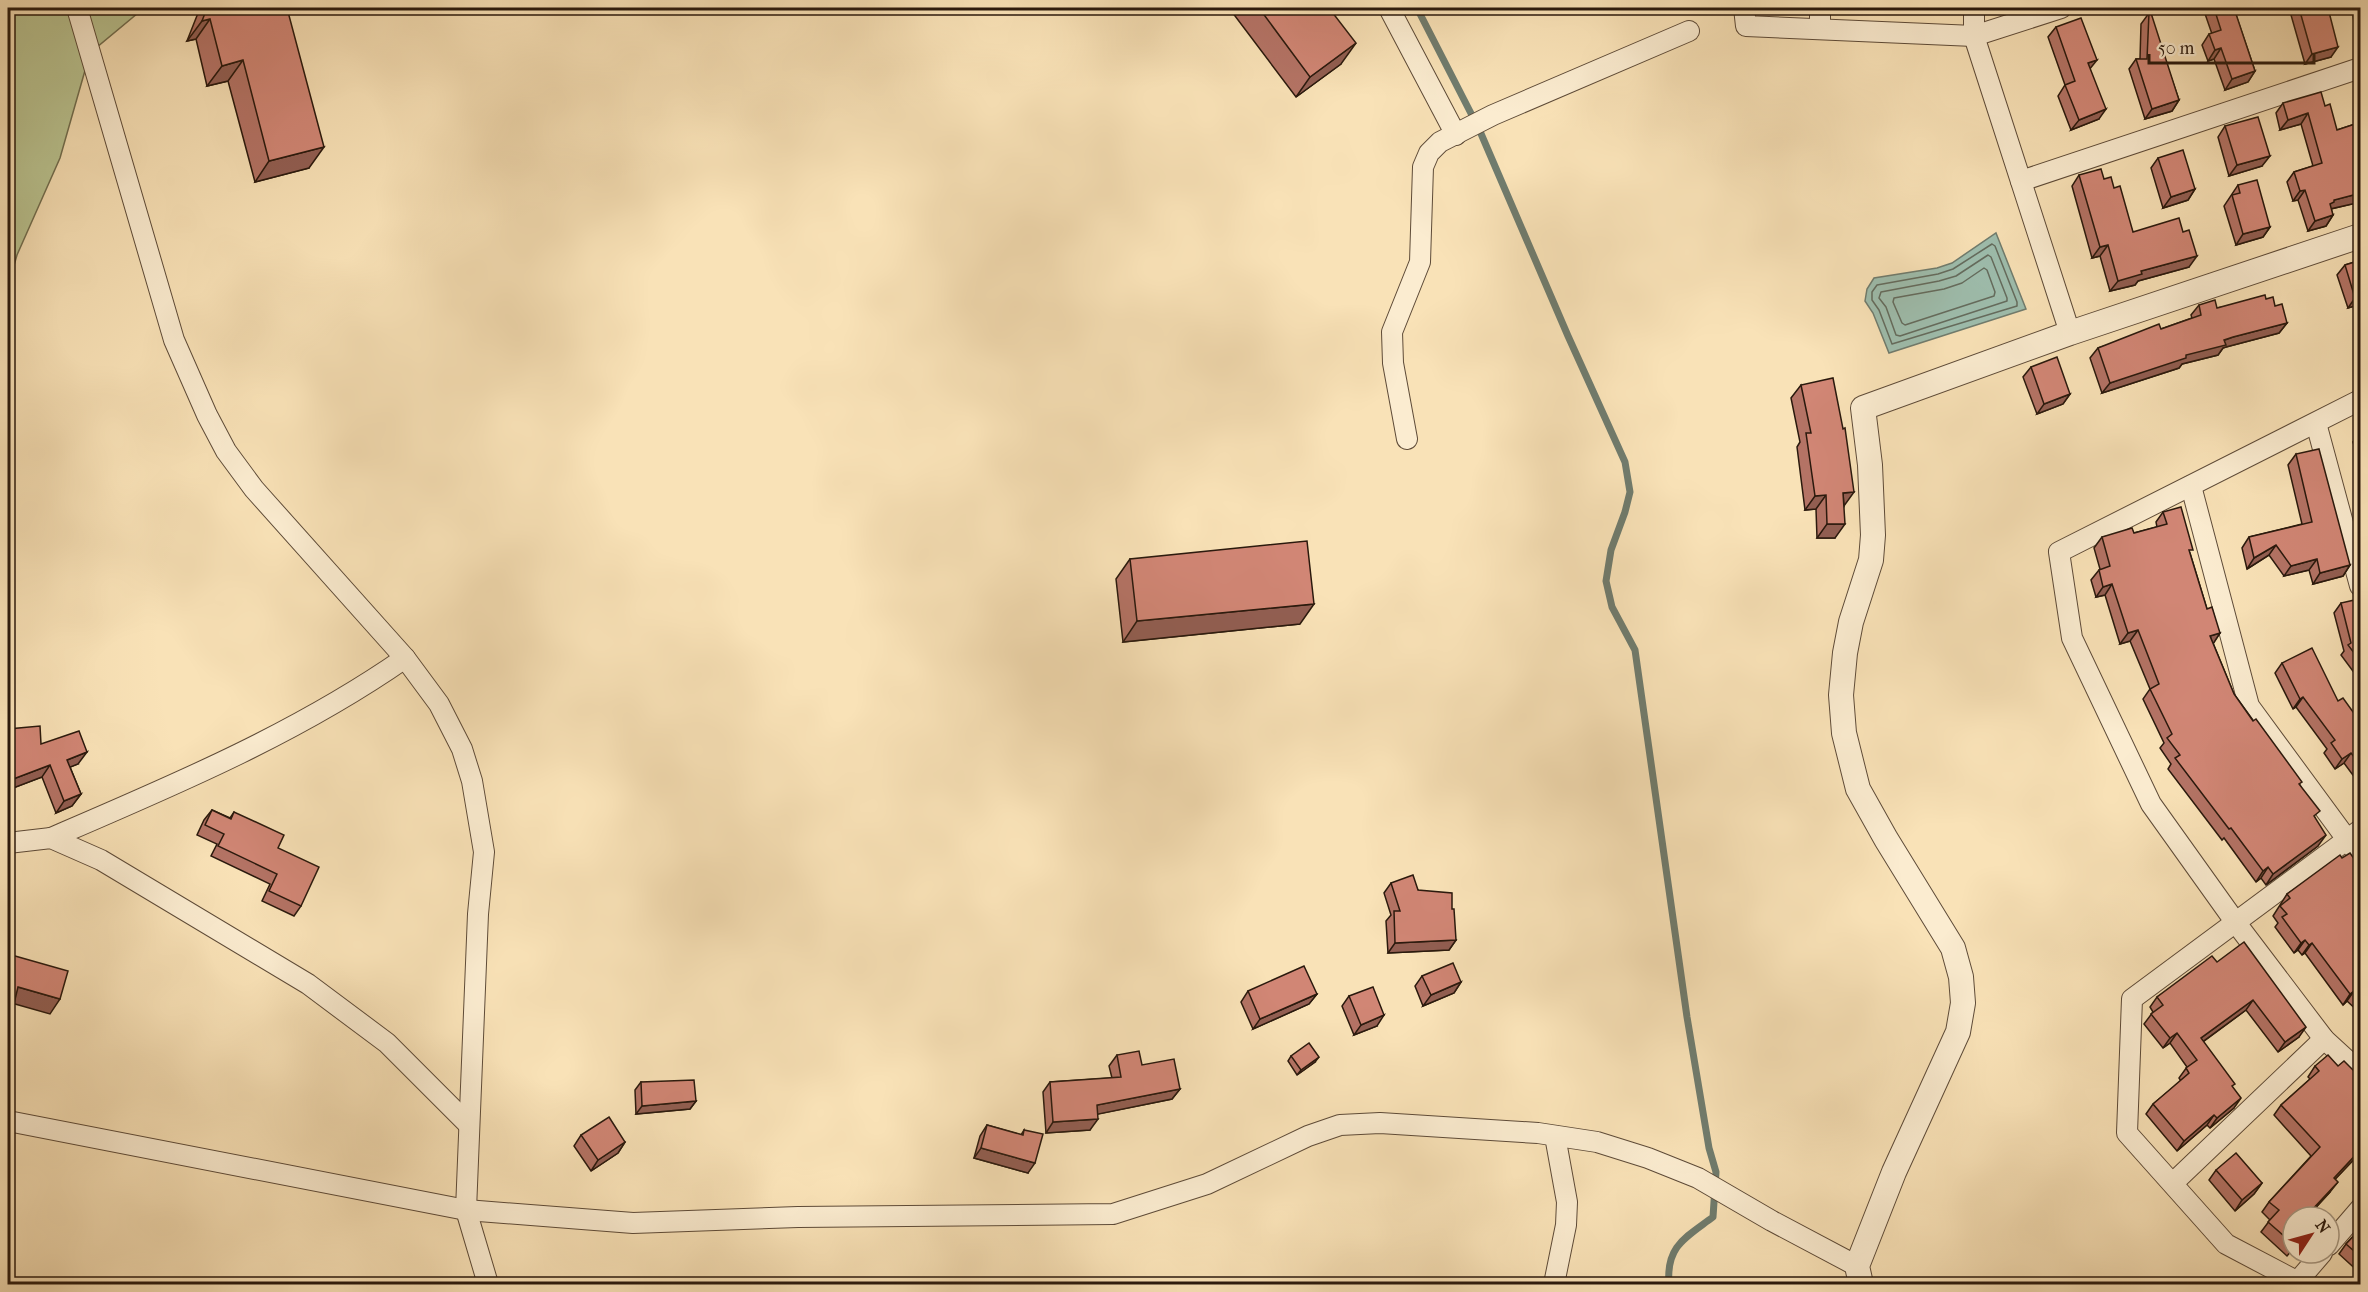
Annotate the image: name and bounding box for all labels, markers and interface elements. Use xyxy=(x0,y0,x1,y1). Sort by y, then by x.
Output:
scale bar xyxy=(2149,27,2314,65)
text: 50 m xyxy=(2158,38,2195,59)
north arrow xyxy=(2281,1205,2341,1265)
text: N xyxy=(2311,1216,2334,1238)

